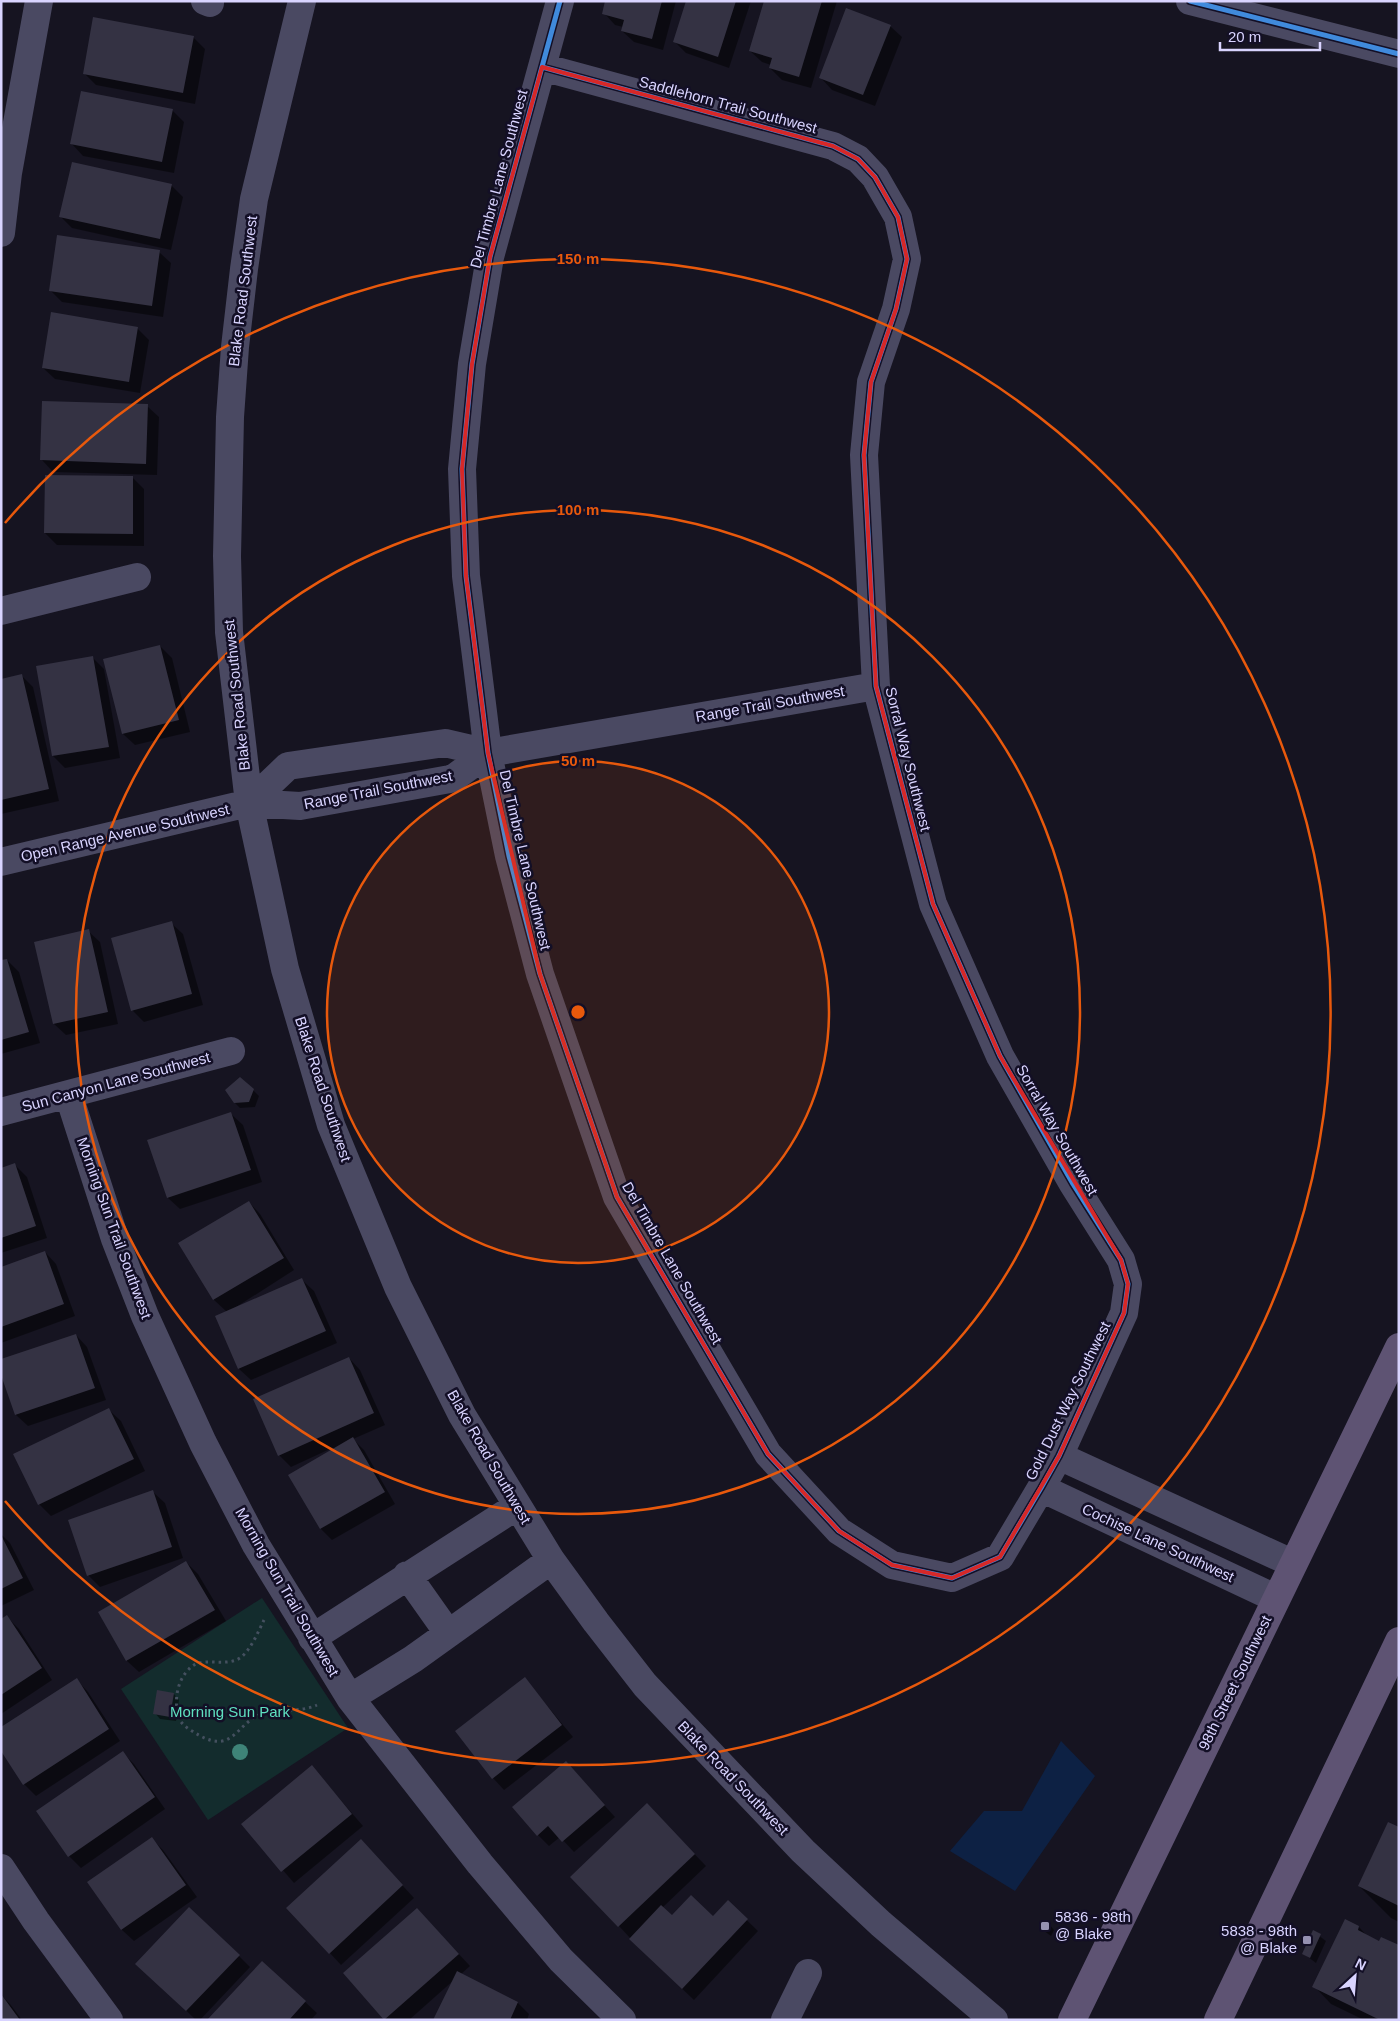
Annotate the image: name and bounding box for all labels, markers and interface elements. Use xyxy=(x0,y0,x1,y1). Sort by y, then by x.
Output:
scale bar xyxy=(1220,20,1320,52)
text: 20 m xyxy=(1228,28,1261,45)
street label: Saddlehorn Trail Southwest xyxy=(637,73,820,137)
street label: Del Timbre Lane Southwest xyxy=(466,87,531,270)
street label: Blake Road Southwest xyxy=(225,214,260,367)
text: 150 m xyxy=(557,250,599,267)
text: 100 m xyxy=(557,501,599,518)
street label: Blake Road Southwest xyxy=(220,618,253,771)
street label: Range Trail Southwest xyxy=(694,682,847,725)
street label: Sorral Way Southwest xyxy=(882,685,935,833)
text: 50 m xyxy=(561,752,595,769)
street label: Range Trail Southwest xyxy=(302,767,454,812)
street label: Del Timbre Lane Southwest xyxy=(496,768,555,952)
street label: Open Range Avenue Southwest xyxy=(19,800,231,865)
centre of rings xyxy=(569,1003,587,1021)
street label: Blake Road Southwest xyxy=(292,1014,355,1164)
street label: Sun Canyon Lane Southwest xyxy=(20,1048,213,1115)
street label: Sorral Way Southwest xyxy=(1013,1061,1102,1199)
street label: Morning Sun Trail Southwest xyxy=(74,1135,156,1322)
street label: Del Timbre Lane Southwest xyxy=(619,1179,726,1348)
street label: Gold Dust Way Southwest xyxy=(1022,1318,1114,1483)
street label: Blake Road Southwest xyxy=(444,1387,535,1527)
street label: Cochise Lane Southwest xyxy=(1079,1500,1238,1586)
street label: Morning Sun Trail Southwest xyxy=(232,1504,343,1680)
street label: 98th Street Southwest xyxy=(1195,1612,1275,1753)
park label: Morning Sun Park xyxy=(170,1703,291,1720)
street label: Blake Road Southwest xyxy=(675,1717,793,1839)
place label: 5836 - 98th @ Blake xyxy=(1055,1908,1131,1942)
marker: 5836 - 98th @ Blake xyxy=(1039,1920,1051,1932)
place label: 5838 - 98th @ Blake xyxy=(1221,1922,1297,1956)
marker: 5838 - 98th @ Blake xyxy=(1301,1934,1313,1946)
north arrow xyxy=(1330,1951,1380,2001)
text: N xyxy=(1353,1955,1369,1974)

